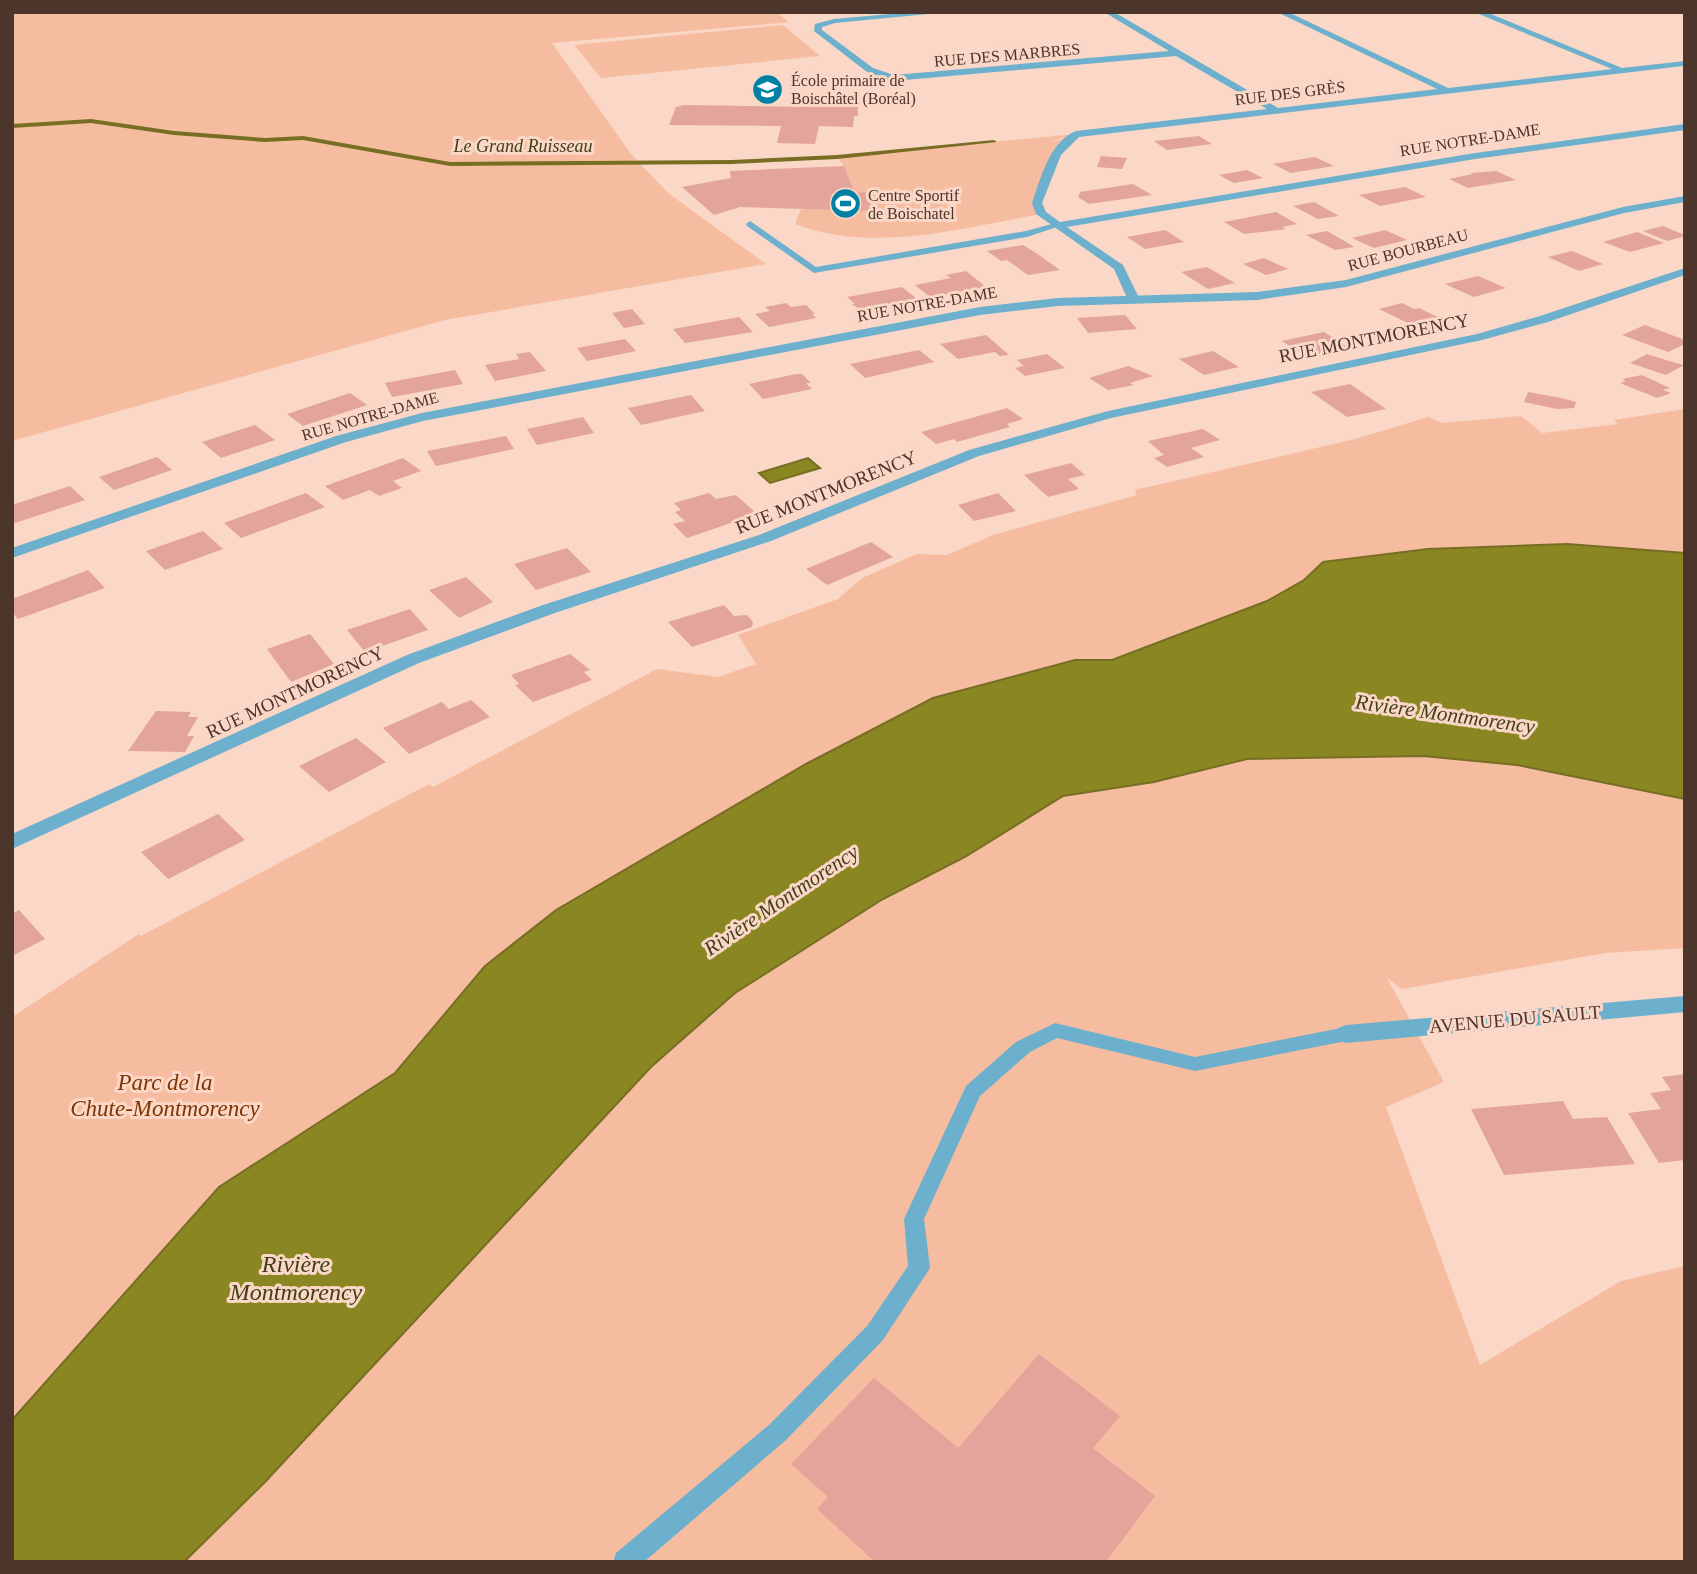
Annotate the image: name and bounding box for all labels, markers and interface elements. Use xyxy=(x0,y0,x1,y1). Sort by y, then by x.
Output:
street label: RUE DES MARBRES xyxy=(933,40,1081,70)
place label: École primaire de Boischâtel (Boréal) xyxy=(791,71,916,108)
school or university icon: École primaire de Boischâtel (Boréal) xyxy=(751,72,785,106)
street label: RUE DES GRÈS xyxy=(1234,77,1346,108)
street label: RUE NOTRE-DAME xyxy=(1399,121,1541,159)
water label: Le Grand Ruisseau xyxy=(453,136,593,156)
sports icon: Centre Sportif de Boischatel xyxy=(828,187,862,221)
place label: Centre Sportif de Boischatel xyxy=(868,187,960,222)
street label: RUE BOURBEAU xyxy=(1346,226,1471,274)
street label: RUE NOTRE-DAME xyxy=(856,283,998,325)
street label: RUE MONTMORENCY xyxy=(1277,309,1471,367)
street label: RUE NOTRE-DAME xyxy=(300,388,440,444)
street label: RUE MONTMORENCY xyxy=(732,446,920,538)
street label: RUE MONTMORENCY xyxy=(203,641,387,742)
water label: Rivière Montmorency xyxy=(1353,689,1537,739)
water label: Rivière Montmorency xyxy=(698,839,863,961)
street label: AVENUE DU SAULT xyxy=(1428,1001,1602,1037)
park label: Parc de la Chute-Montmorency xyxy=(70,1070,261,1121)
water label: Rivière Montmorency xyxy=(229,1251,363,1305)

